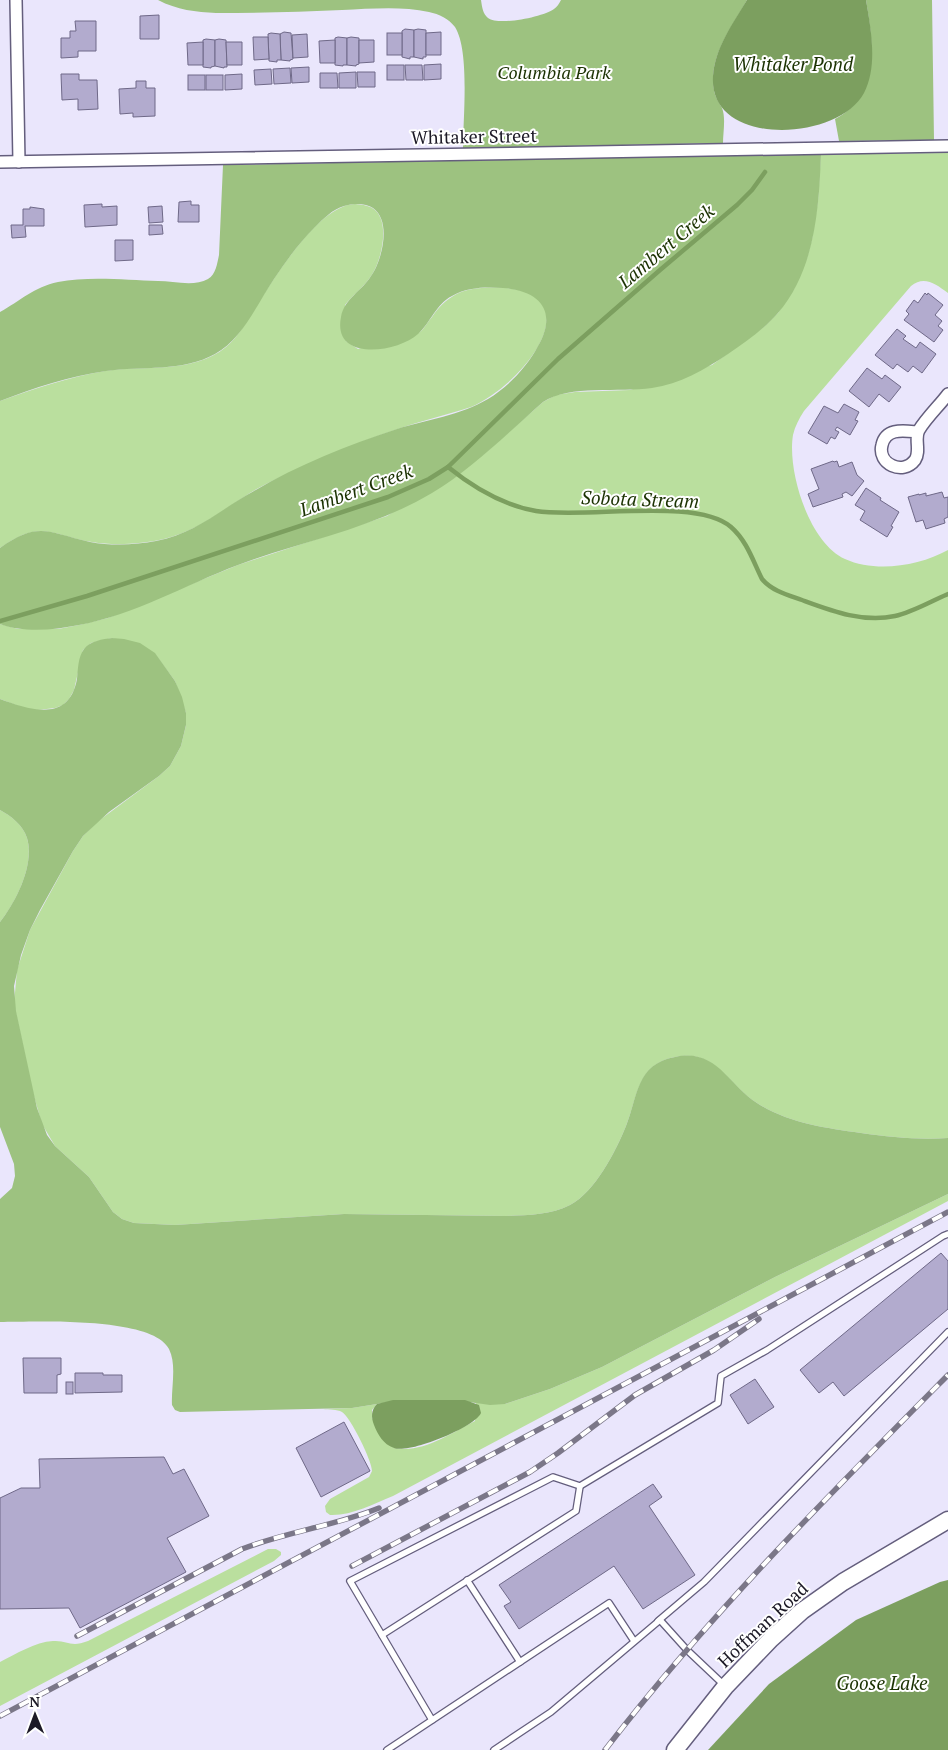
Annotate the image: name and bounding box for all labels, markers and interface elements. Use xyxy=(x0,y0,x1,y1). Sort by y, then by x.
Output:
water label: Whitaker Pond xyxy=(733,51,854,76)
park label: Columbia Park xyxy=(497,60,611,84)
street label: Whitaker Street xyxy=(411,123,538,149)
water label: Lambert Creek xyxy=(612,197,720,294)
water label: Lambert Creek xyxy=(295,457,416,522)
water label: Sobota Stream xyxy=(580,484,700,513)
street label: Hoffman Road xyxy=(712,1576,813,1672)
water label: Goose Lake xyxy=(836,1670,928,1695)
north arrow xyxy=(10,1690,60,1740)
text: N xyxy=(29,1692,41,1711)

